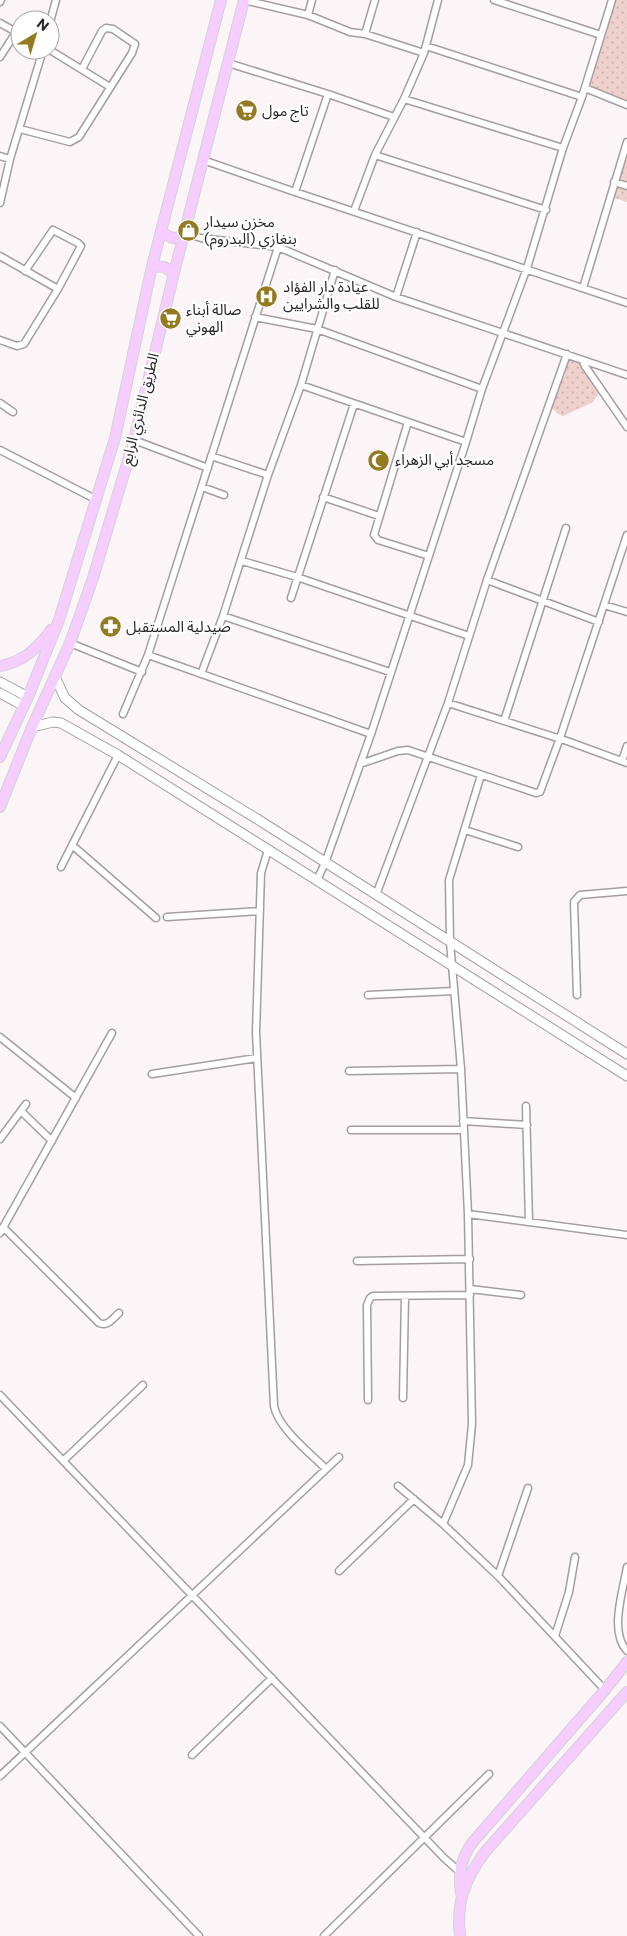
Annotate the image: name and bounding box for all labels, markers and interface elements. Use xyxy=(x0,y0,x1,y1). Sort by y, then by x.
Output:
north arrow xyxy=(10,10,60,60)
text: N xyxy=(34,14,53,34)
supermarket icon: تاج مول xyxy=(234,99,258,123)
place label: تاج مول xyxy=(262,101,309,123)
place label: مخزن سيدار بنغازي (البدروم) xyxy=(203,212,297,250)
shop icon: مخزن سيدار بنغازي (البدروم) xyxy=(176,219,200,243)
place label: عيادة دار الفؤاد للقلب والشرايين xyxy=(283,277,380,313)
hospital icon: عيادة دار الفؤاد للقلب والشرايين xyxy=(255,284,279,308)
place label: صالة أبناء الهوني xyxy=(186,300,241,338)
supermarket icon: صالة أبناء الهوني xyxy=(158,307,182,331)
street label: الطريق الدائري الرابع xyxy=(116,351,166,468)
mosque icon: مسجد أبي الزهراء xyxy=(367,448,391,472)
place label: مسجد أبي الزهراء xyxy=(395,450,494,471)
pharmacy icon: صيدلية المستقبل xyxy=(98,615,122,639)
place label: صيدلية المستقبل xyxy=(126,617,231,636)

